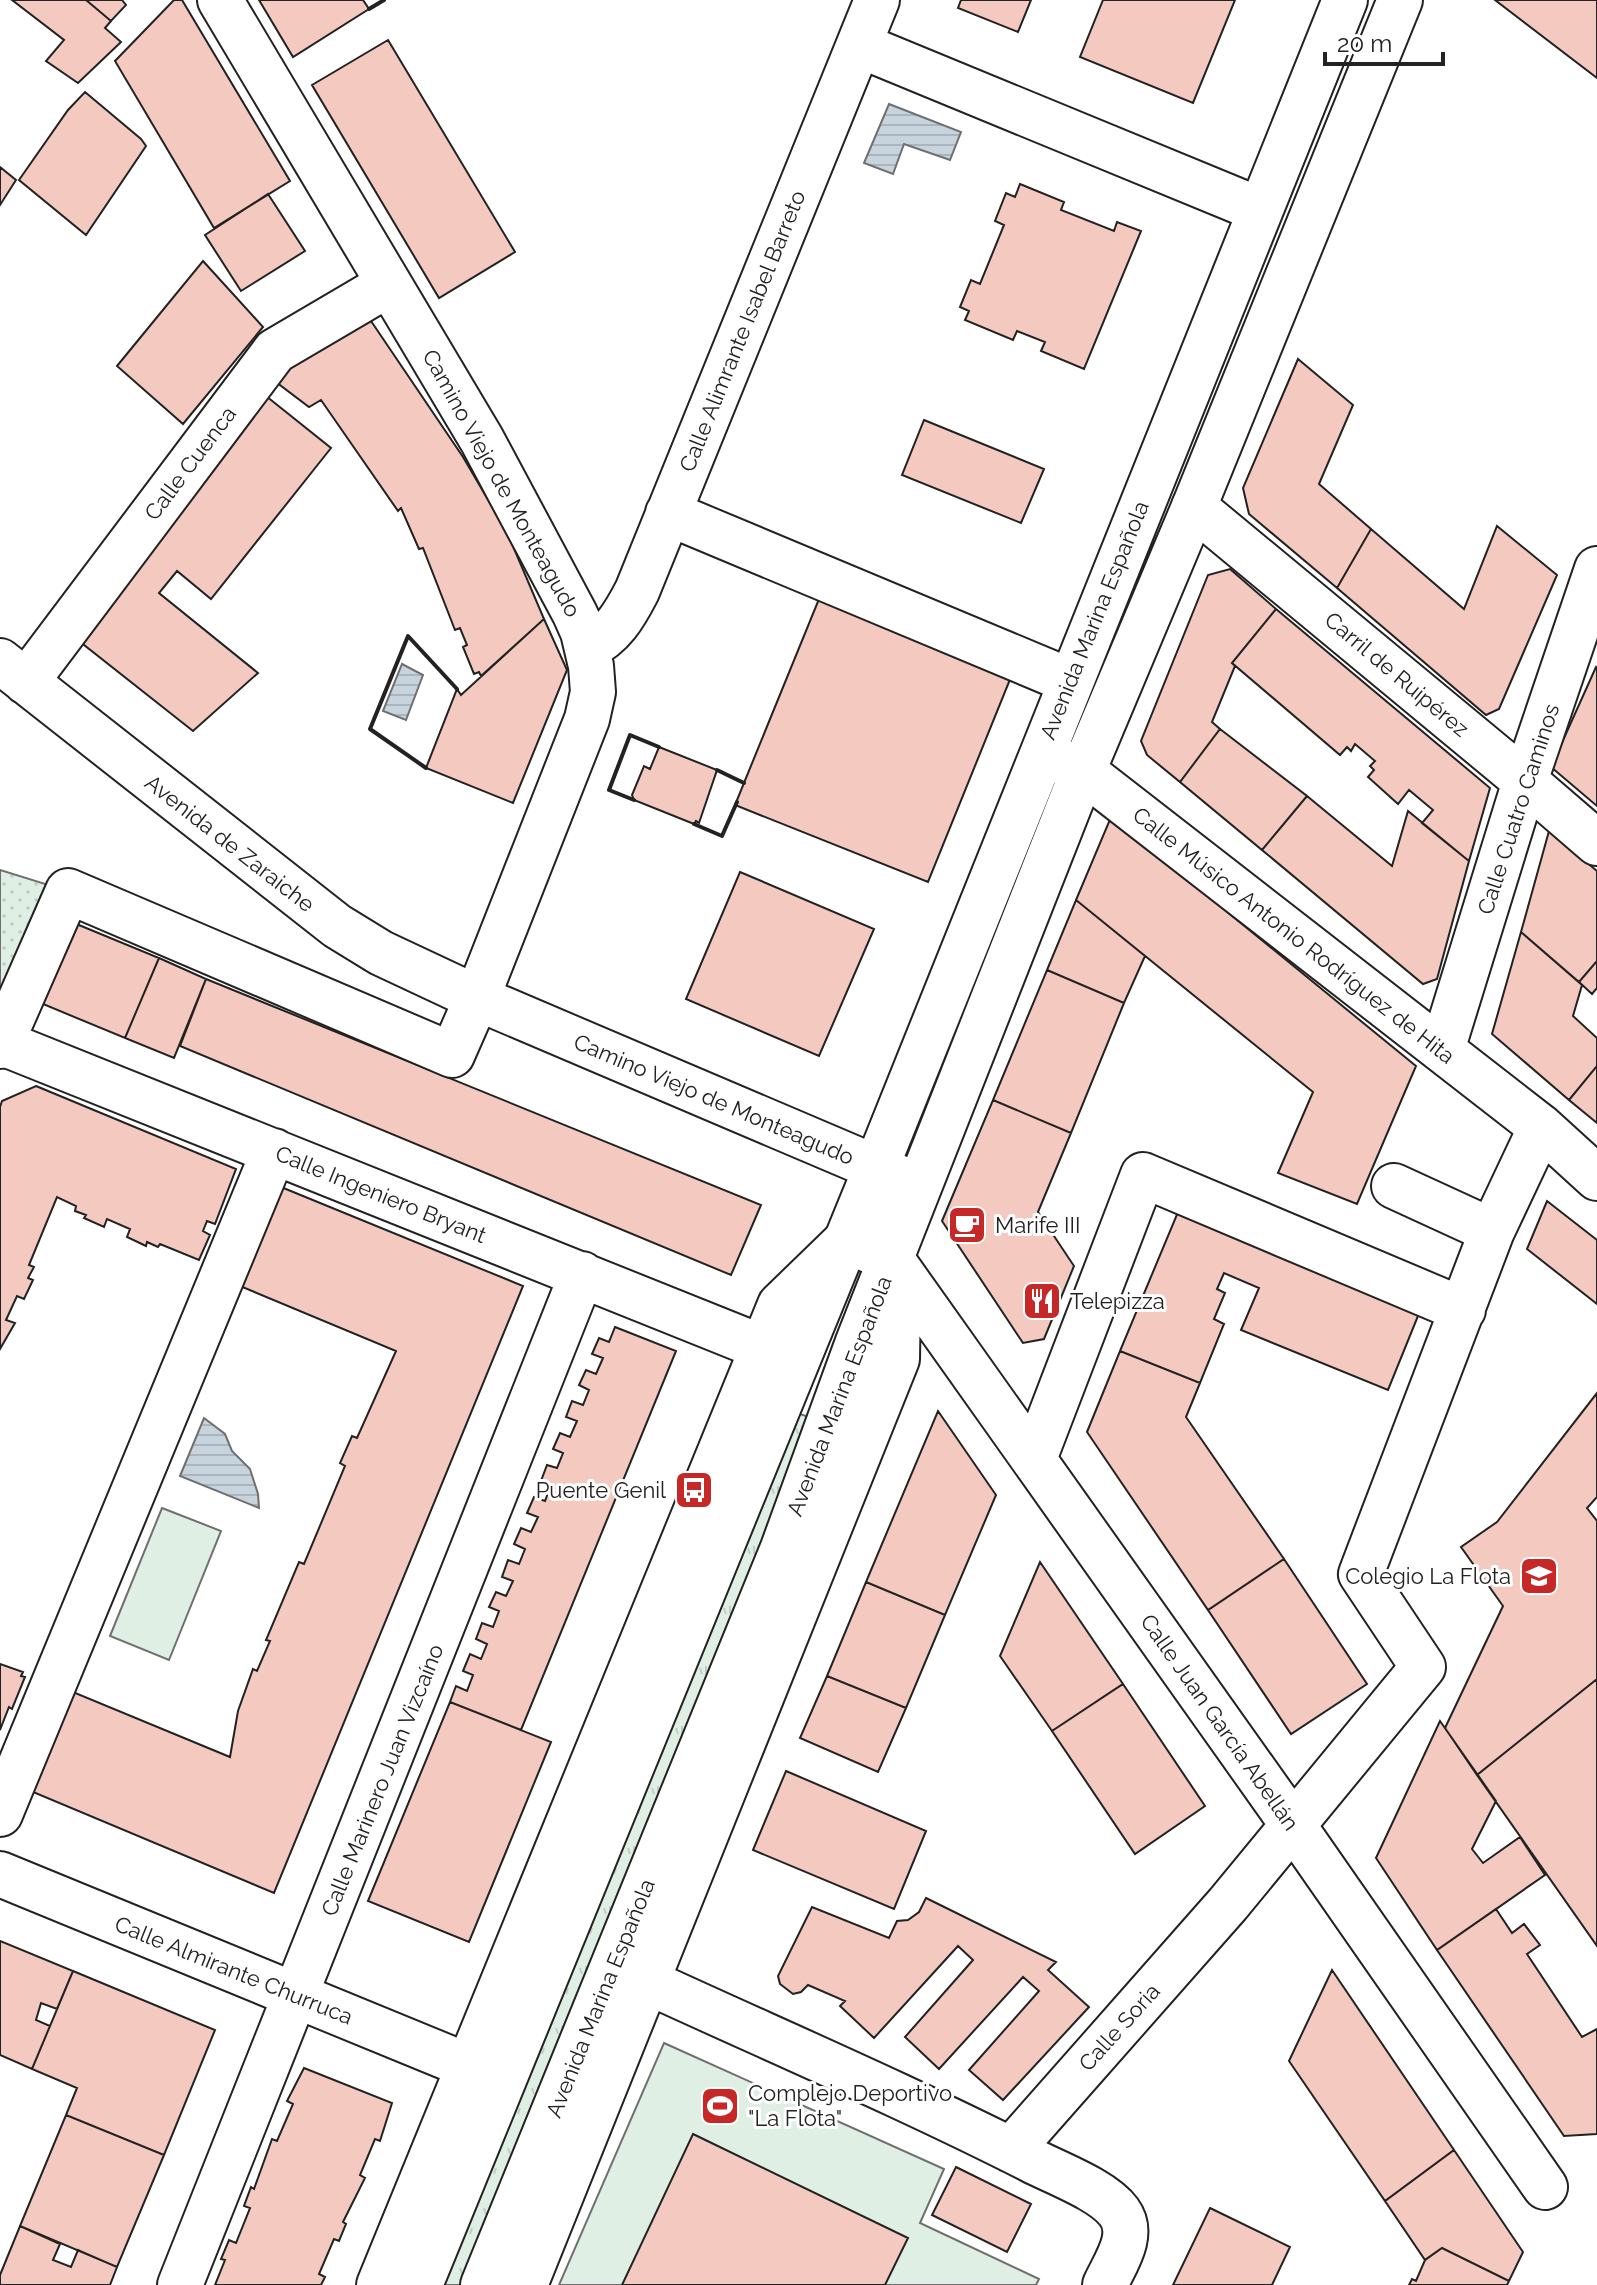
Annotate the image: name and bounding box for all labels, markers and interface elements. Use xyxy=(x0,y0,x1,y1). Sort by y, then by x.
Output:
scale bar xyxy=(1325,16,1443,66)
text: 20 m xyxy=(1337,29,1392,58)
street label: Calle Alimrante Isabel Barreto xyxy=(674,187,810,475)
street label: Camino Viejo de Monteagudo xyxy=(417,345,587,621)
street label: Calle Cuenca xyxy=(139,401,241,525)
street label: Avenida Marina Española xyxy=(1034,497,1154,743)
street label: Carril de Ruipérez xyxy=(1320,606,1474,742)
street label: Calle Cuatro Caminos xyxy=(1472,701,1564,917)
street label: Avenida de Zaraiche xyxy=(140,769,320,917)
street label: Calle Músico Antonio Rodríguez de Hita xyxy=(1128,801,1460,1069)
street label: Camino Viejo de Monteagudo xyxy=(570,1028,858,1170)
street label: Calle Ingeniero Bryant xyxy=(272,1140,491,1248)
cafe icon: Marife III xyxy=(946,1204,988,1246)
place label: Marife III xyxy=(995,1212,1081,1238)
street label: Avenida Marina Española xyxy=(781,1272,897,1520)
restaurant icon: Telepizza xyxy=(1021,1280,1063,1322)
place label: Telepizza xyxy=(1070,1288,1165,1314)
bus stop icon: Puente Genil xyxy=(673,1469,715,1511)
place label: Puente Genil xyxy=(536,1477,666,1503)
school or university icon: Colegio La Flota xyxy=(1518,1555,1560,1597)
place label: Colegio La Flota xyxy=(1345,1563,1511,1589)
street label: Calle Juan García Abellán xyxy=(1135,1609,1305,1835)
street label: Calle Marinero Juan Vizcaíno xyxy=(315,1640,449,1920)
street label: Avenida Marina Española xyxy=(540,1875,660,2121)
street label: Calle Almirante Churruca xyxy=(111,1910,357,2030)
street label: Calle Soria xyxy=(1073,1978,1165,2076)
place label: Complejo Deportivo "La Flota" xyxy=(748,2080,952,2131)
sports icon: Complejo Deportivo "La Flota" xyxy=(699,2085,741,2127)

